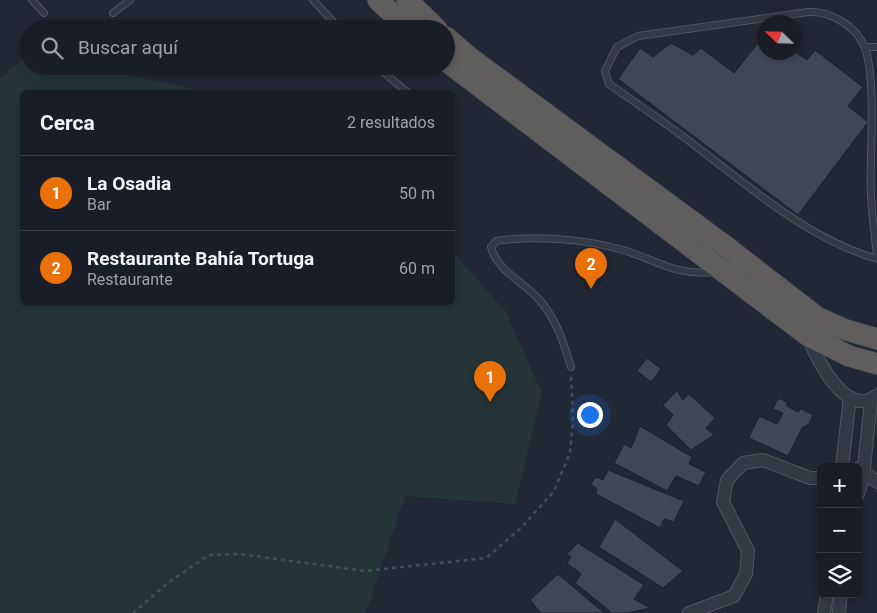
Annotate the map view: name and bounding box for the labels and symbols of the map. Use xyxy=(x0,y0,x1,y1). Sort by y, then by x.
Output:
north arrow xyxy=(757,15,802,60)
pin: 2 xyxy=(575,248,607,289)
pin: 1 xyxy=(474,361,506,402)
your location xyxy=(577,402,603,428)

